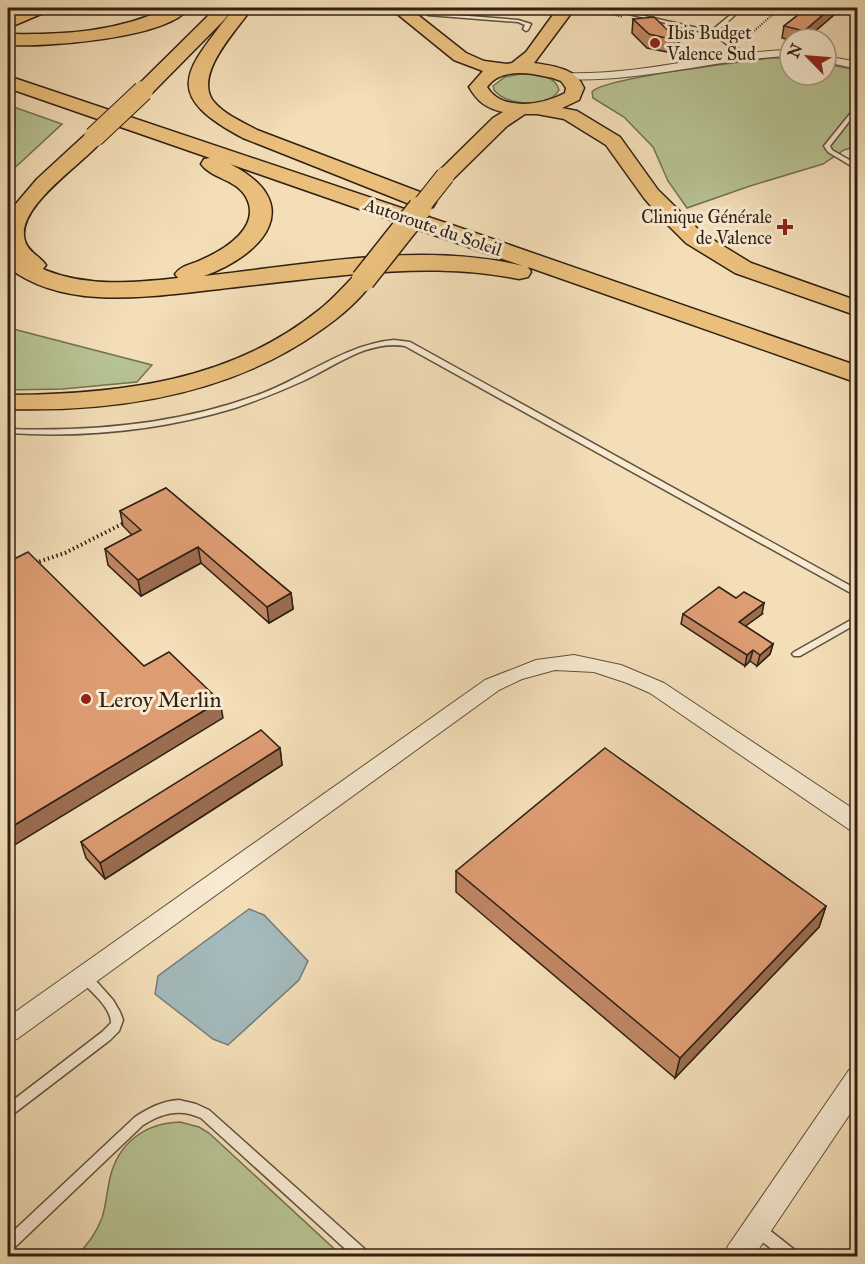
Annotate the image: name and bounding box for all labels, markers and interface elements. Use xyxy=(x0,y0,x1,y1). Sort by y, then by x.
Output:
place label: Ibis Budget Valence Sud xyxy=(666,22,756,65)
north arrow xyxy=(778,27,838,87)
marker: Ibis Budget Valence Sud xyxy=(648,36,662,50)
text: N xyxy=(783,40,807,61)
street label: Autoroute du Soleil xyxy=(360,193,505,261)
place label: Clinique Générale de Valence xyxy=(641,206,772,249)
marker: Clinique Générale de Valence xyxy=(776,218,794,236)
place label: Leroy Merlin xyxy=(98,686,221,713)
marker: Leroy Merlin xyxy=(79,692,93,706)

